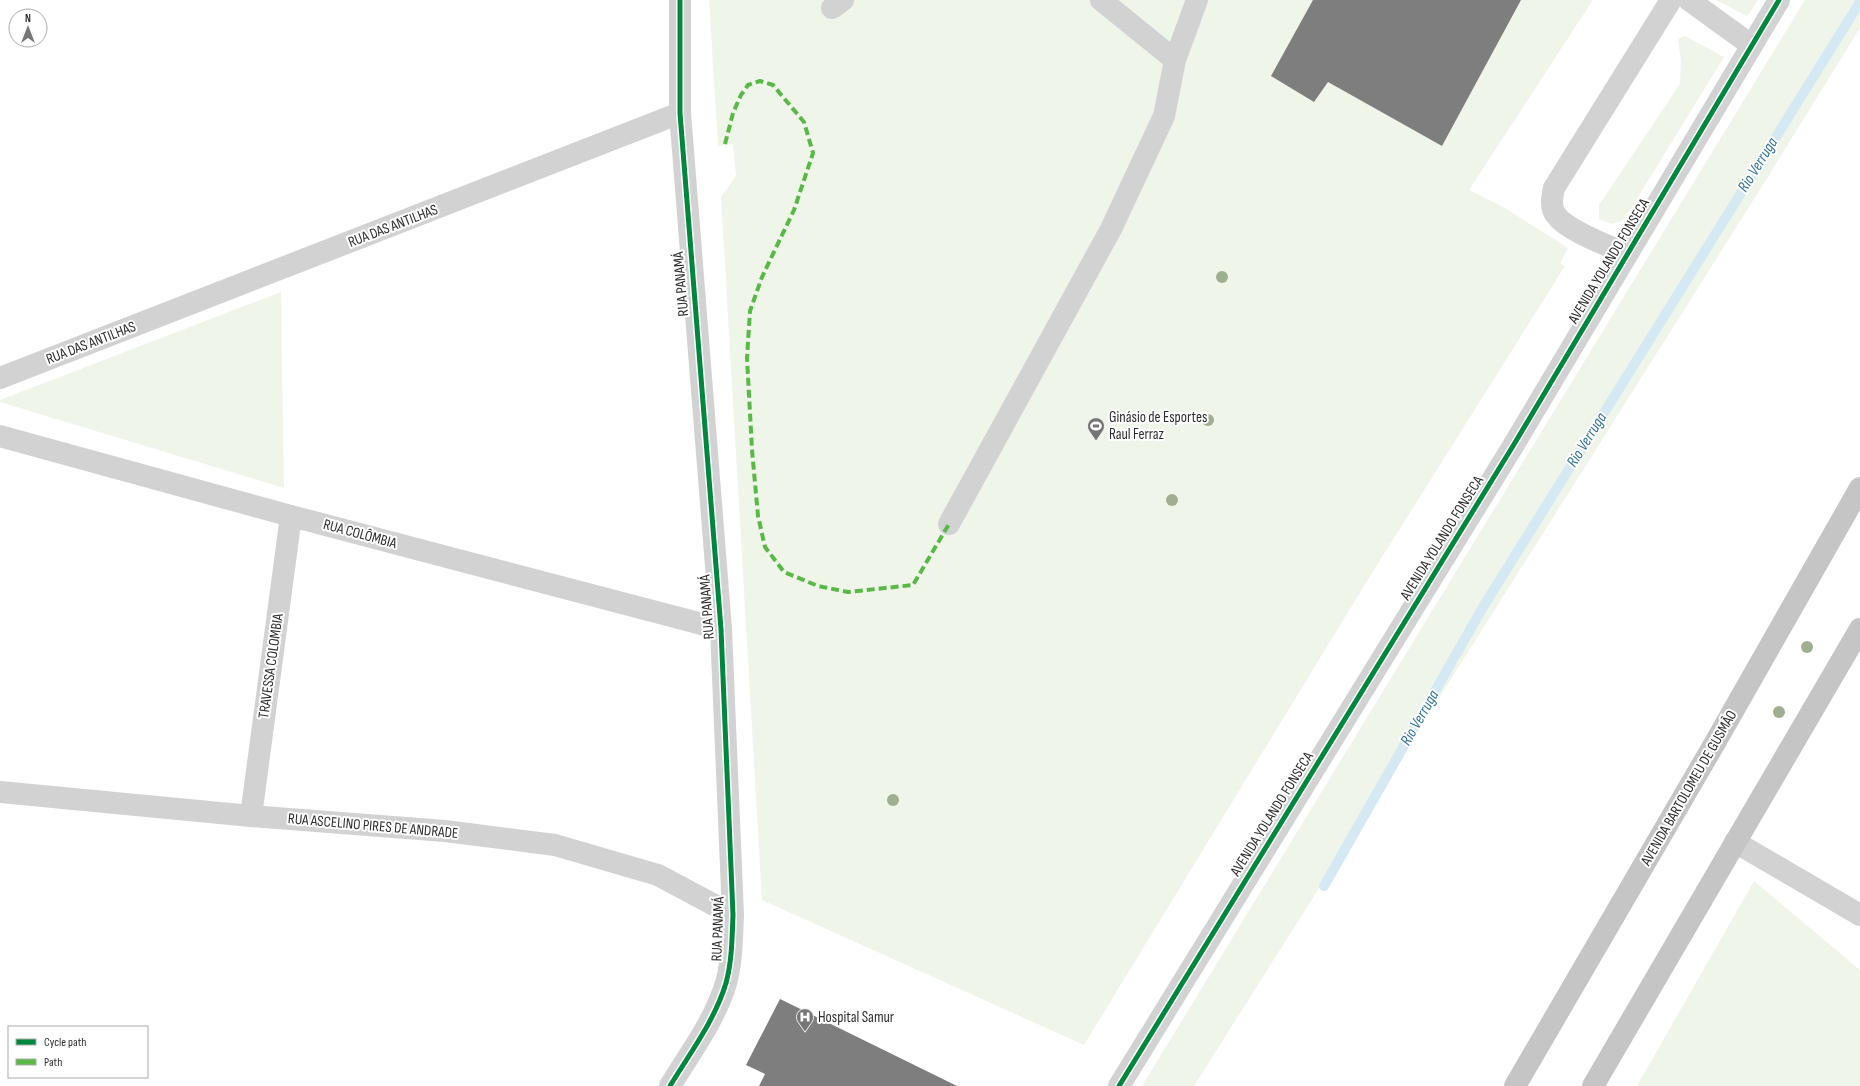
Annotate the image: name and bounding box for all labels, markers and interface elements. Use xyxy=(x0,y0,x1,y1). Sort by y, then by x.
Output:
north arrow xyxy=(8,8,48,48)
text: N xyxy=(25,12,31,25)
water label: Rio Verruga xyxy=(1734,134,1782,196)
street label: AVENIDA YOLANDO FONSECA xyxy=(1564,194,1654,328)
street label: RUA DAS ANTILHAS xyxy=(345,200,441,252)
street label: RUA PANAMÁ xyxy=(669,250,693,317)
street label: RUA DAS ANTILHAS xyxy=(43,317,139,369)
place label: Ginásio de Esportes Raul Ferraz xyxy=(1109,408,1207,444)
water label: Rio Verruga xyxy=(1563,409,1611,471)
sports icon: Ginásio de Esportes Raul Ferraz xyxy=(1086,416,1106,441)
street label: AVENIDA YOLANDO FONSECA xyxy=(1396,472,1488,604)
street label: RUA COLÔMBIA xyxy=(321,515,399,553)
street label: RUA PANAMÁ xyxy=(695,573,719,640)
street label: TRAVESSA COLOMBIA xyxy=(254,612,288,720)
water label: Rio Verruga xyxy=(1397,687,1444,749)
street label: AVENIDA BARTOLOMEU DE GUSMÃO xyxy=(1636,707,1741,870)
street label: AVENIDA YOLANDO FONSECA xyxy=(1226,748,1318,880)
street label: RUA ASCELINO PIRES DE ANDRADE xyxy=(287,809,459,843)
street label: RUA PANAMÁ xyxy=(707,896,729,962)
hospital icon: Hospital Samur xyxy=(795,1007,815,1032)
place label: Hospital Samur xyxy=(818,1008,895,1027)
legend xyxy=(8,1026,148,1078)
text: Cycle path xyxy=(44,1035,86,1050)
text: Path xyxy=(44,1055,62,1070)

